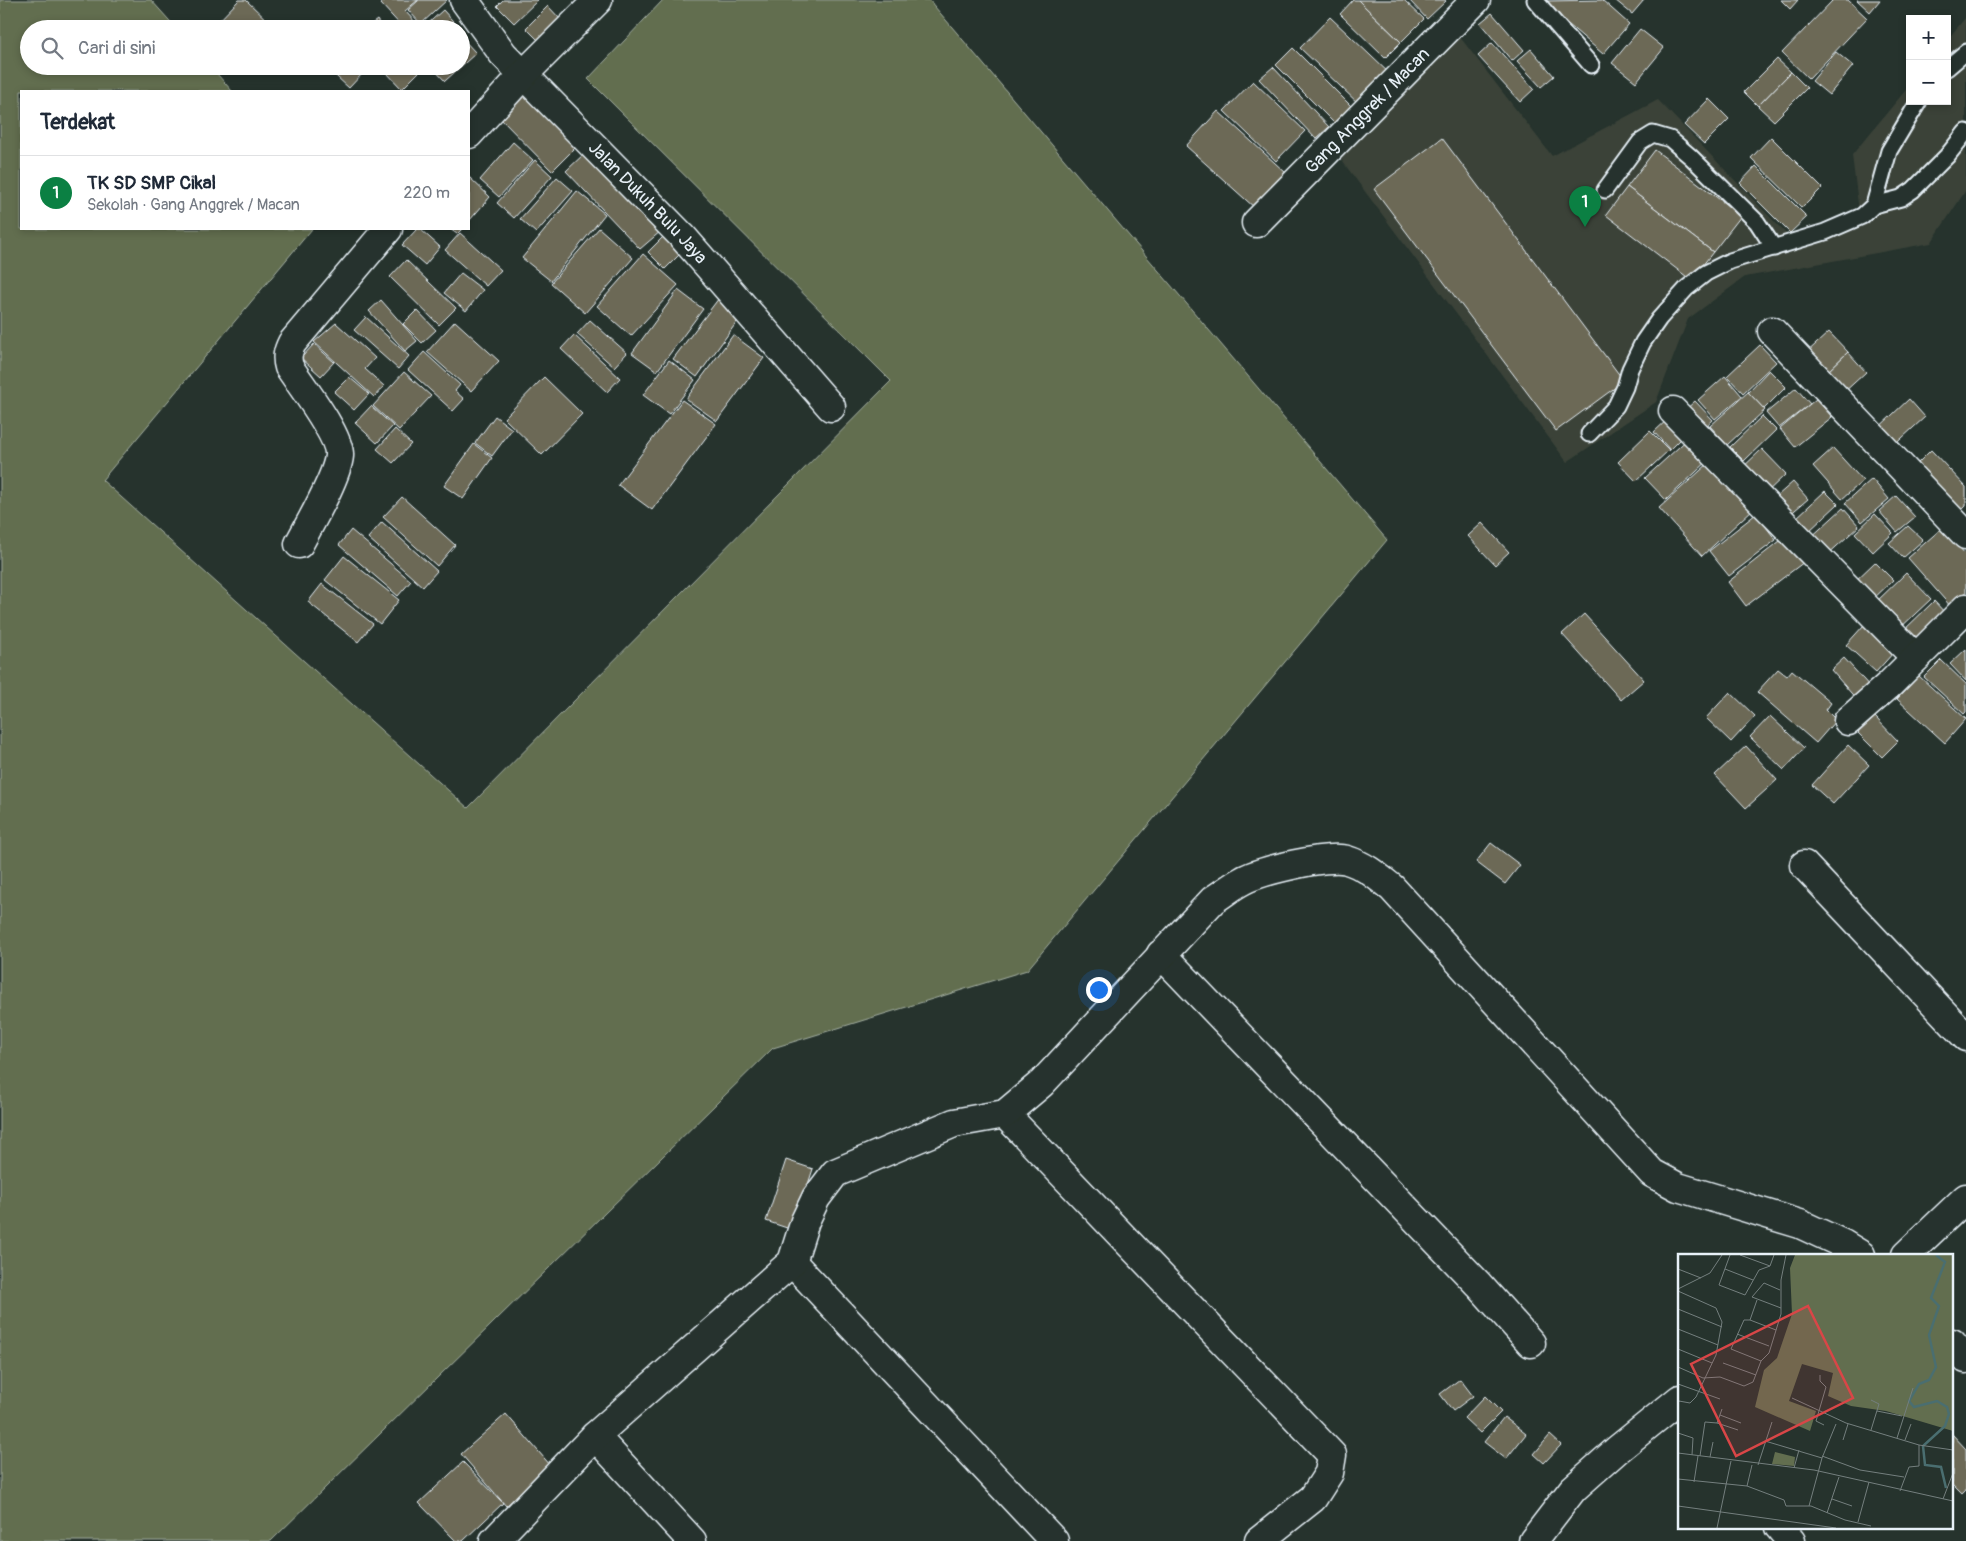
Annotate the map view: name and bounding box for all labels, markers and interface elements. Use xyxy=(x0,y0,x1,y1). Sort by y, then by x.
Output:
map controls xyxy=(1906,15,1951,105)
button: + xyxy=(1906,15,1951,60)
search box xyxy=(20,20,470,75)
icon: search xyxy=(38,34,66,62)
text: Cari di sini xyxy=(78,36,155,60)
street label: Gang Anggrek / Macan xyxy=(1300,43,1435,179)
button: − xyxy=(1906,60,1951,105)
text: Terdekat xyxy=(40,109,115,136)
street label: Jalan Dukuh Bulu Jaya xyxy=(583,136,712,269)
text: TK SD SMP Cikal xyxy=(87,171,216,195)
text: 1 xyxy=(53,183,59,203)
text: 220 m xyxy=(404,183,450,203)
pin: 1 xyxy=(1569,186,1601,227)
text: Sekolah · Gang Anggrek / Macan xyxy=(87,195,300,215)
your location xyxy=(1086,977,1112,1003)
inset map xyxy=(1678,1254,1954,1528)

